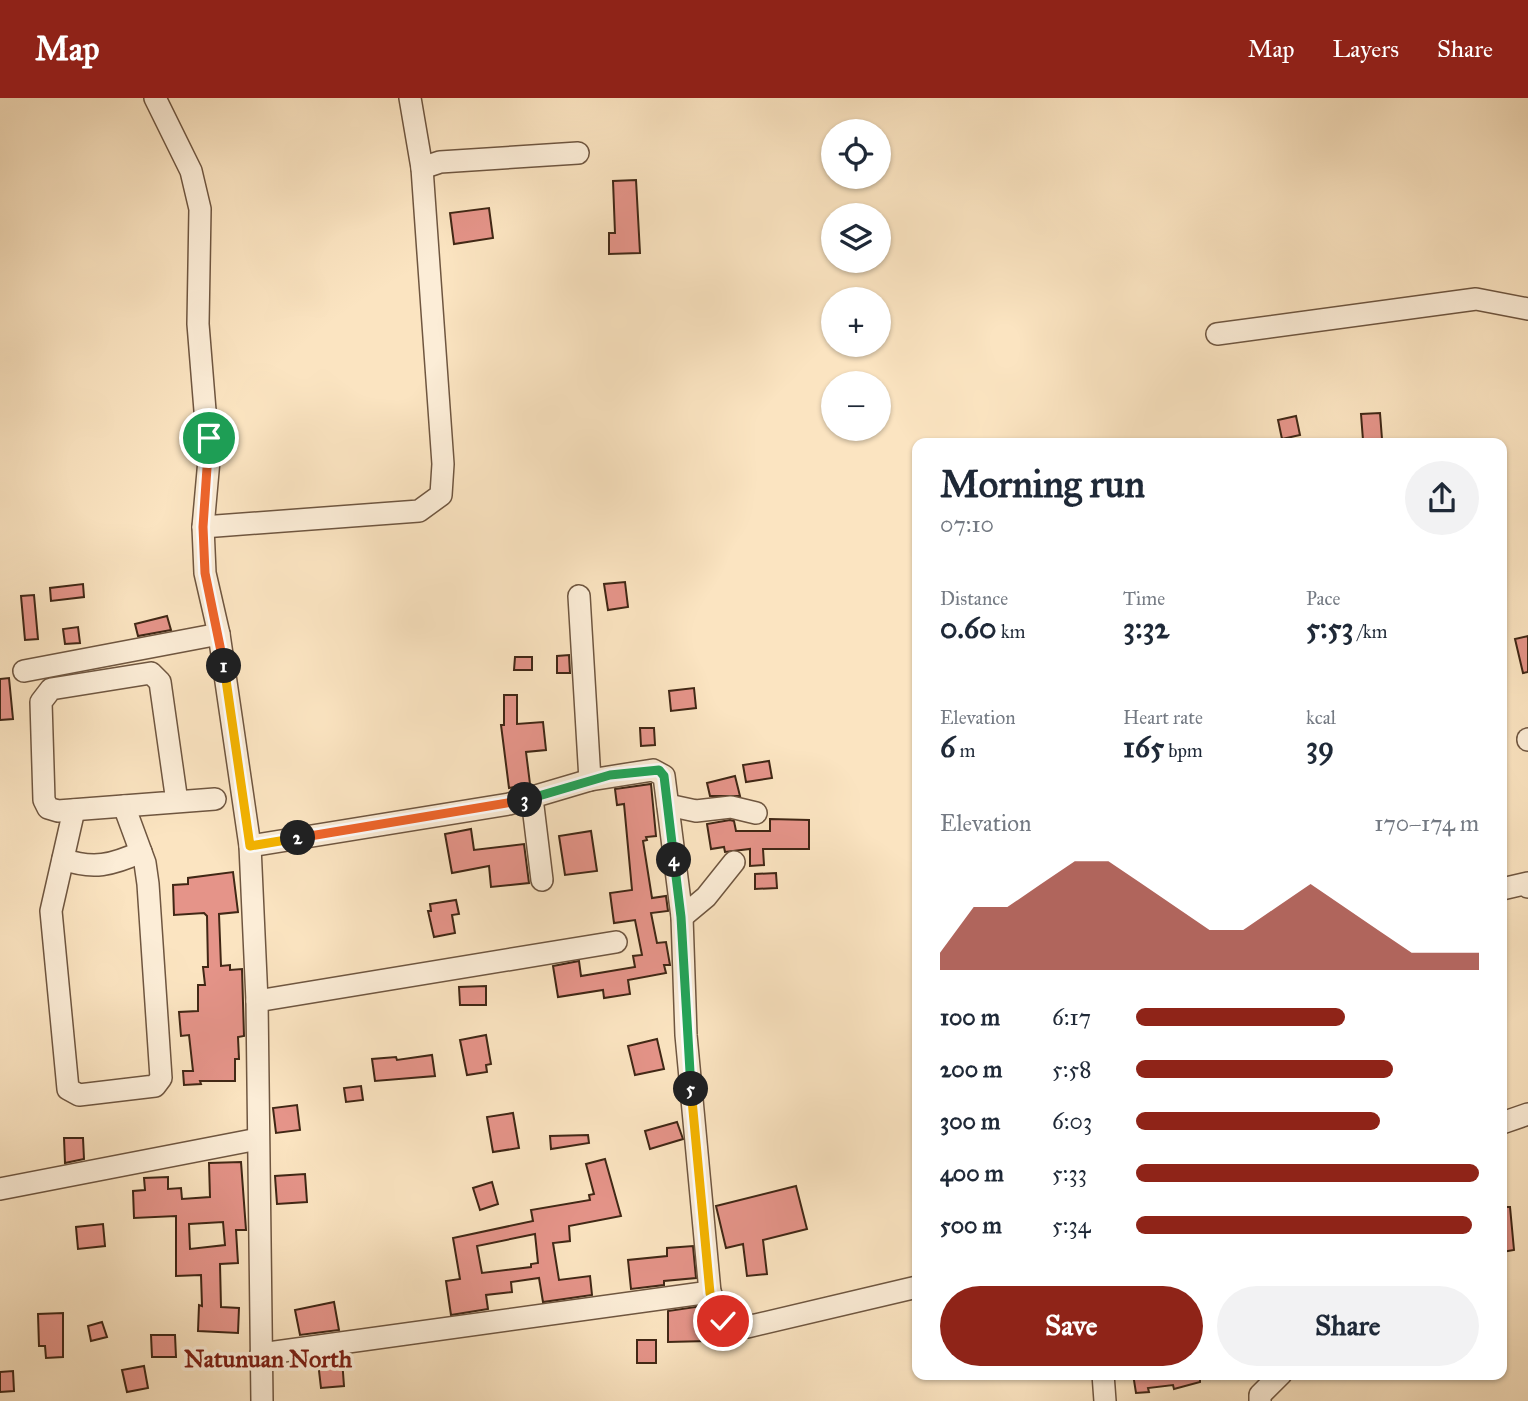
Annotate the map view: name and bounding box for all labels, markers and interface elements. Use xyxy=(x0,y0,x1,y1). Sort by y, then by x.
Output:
text: Map xyxy=(35,29,99,69)
text: Map xyxy=(1248,34,1295,64)
text: Layers xyxy=(1333,34,1399,64)
text: Share xyxy=(1437,34,1493,64)
map controls xyxy=(821,119,891,441)
button: locate xyxy=(821,119,891,189)
button: layers xyxy=(821,203,891,273)
button: + xyxy=(821,287,891,357)
button: − xyxy=(821,371,891,441)
pin xyxy=(179,408,239,468)
icon: arrive xyxy=(190,419,228,457)
text: Morning run xyxy=(940,461,1145,507)
button: share xyxy=(1405,461,1479,535)
text: 07:10 xyxy=(940,510,994,538)
text: Distance xyxy=(940,587,1008,610)
text: Time xyxy=(1123,587,1165,610)
text: Pace xyxy=(1306,587,1340,610)
text: 0.60 xyxy=(940,610,997,646)
text: 3:32 xyxy=(1123,610,1169,646)
text: 5:53 xyxy=(1306,610,1353,646)
text: km xyxy=(997,620,1025,643)
text: /km xyxy=(1353,620,1387,643)
pin: 1 xyxy=(206,648,242,684)
text: 1 xyxy=(220,654,227,677)
text: Elevation xyxy=(940,706,1015,729)
text: Heart rate xyxy=(1123,706,1203,729)
text: kcal xyxy=(1306,706,1336,729)
text: 6 xyxy=(940,729,955,765)
text: 165 xyxy=(1123,729,1164,765)
text: 39 xyxy=(1306,729,1334,765)
text: m xyxy=(955,739,975,762)
text: bpm xyxy=(1164,739,1203,762)
pin: 3 xyxy=(508,782,542,818)
text: 3 xyxy=(521,788,528,811)
text: Elevation xyxy=(940,809,1031,837)
text: 170–174 m xyxy=(1374,809,1479,837)
pin: 2 xyxy=(280,820,316,856)
text: 2 xyxy=(293,826,302,849)
pin: 4 xyxy=(656,842,692,878)
text: 4 xyxy=(668,848,679,871)
text: 100 m xyxy=(940,1003,1000,1031)
text: 6:17 xyxy=(1052,1003,1091,1031)
text: 200 m xyxy=(940,1055,1002,1083)
text: 5:58 xyxy=(1052,1055,1091,1083)
pin: 5 xyxy=(674,1072,708,1107)
text: 5 xyxy=(686,1077,695,1100)
text: 300 m xyxy=(940,1107,1000,1135)
text: 6:03 xyxy=(1052,1107,1092,1135)
text: 400 m xyxy=(940,1159,1004,1187)
text: 5:33 xyxy=(1052,1159,1087,1187)
text: 500 m xyxy=(940,1211,1002,1239)
text: 5:34 xyxy=(1052,1211,1091,1239)
button: Save xyxy=(940,1286,1203,1366)
button: Share xyxy=(1217,1286,1479,1366)
pin xyxy=(693,1291,753,1351)
icon: check xyxy=(704,1302,742,1340)
district label: Natunuan North xyxy=(184,1344,353,1374)

